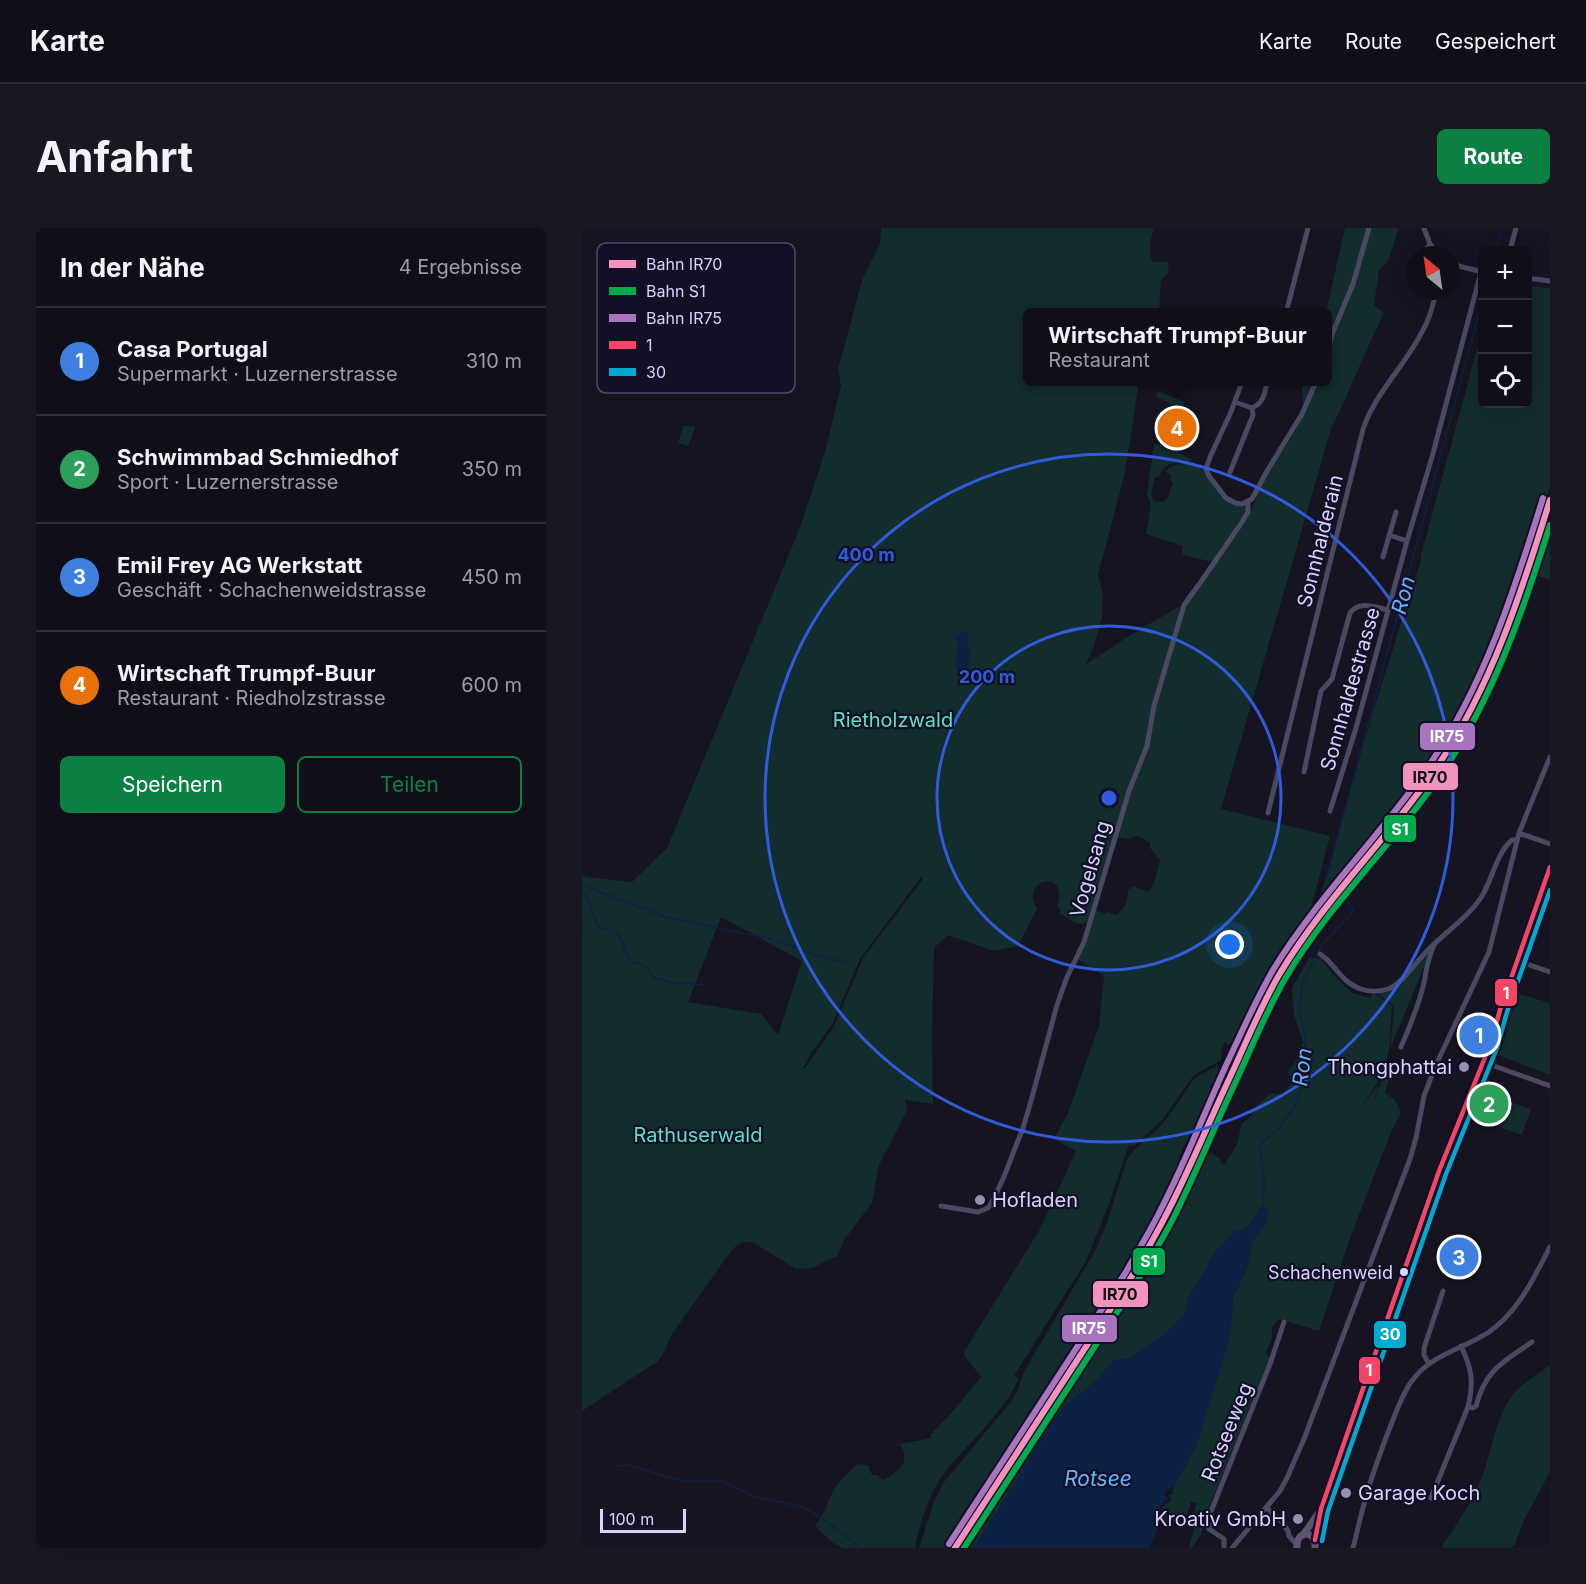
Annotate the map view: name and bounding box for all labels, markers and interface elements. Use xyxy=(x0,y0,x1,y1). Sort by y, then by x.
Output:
text: Karte xyxy=(30,24,105,58)
text: Karte xyxy=(1259,29,1312,54)
text: Route xyxy=(1345,29,1402,54)
text: Gespeichert xyxy=(1435,29,1556,54)
button: Route xyxy=(1437,129,1550,184)
text: Anfahrt xyxy=(36,131,193,182)
legend xyxy=(597,243,795,393)
north arrow xyxy=(1406,246,1460,300)
map controls xyxy=(1478,246,1532,408)
button: + xyxy=(1478,246,1532,300)
text: In der Nähe xyxy=(60,252,205,283)
text: Bahn IR70 xyxy=(646,254,722,274)
text: 4 Ergebnisse xyxy=(399,255,522,279)
text: Bahn S1 xyxy=(646,281,706,301)
button: − xyxy=(1478,300,1532,354)
text: Bahn IR75 xyxy=(646,308,722,328)
popup xyxy=(1023,308,1332,386)
text: Wirtschaft Trumpf-Buur xyxy=(1048,322,1307,348)
text: 1 xyxy=(646,335,653,355)
text: Casa Portugal xyxy=(117,336,268,362)
text: Restaurant xyxy=(1048,348,1150,372)
text: 1 xyxy=(75,349,84,373)
text: 310 m xyxy=(466,349,522,373)
button: locate xyxy=(1478,354,1532,408)
text: Supermarkt · Luzernerstrasse xyxy=(117,362,398,386)
text: 30 xyxy=(646,362,666,382)
pin: 4 xyxy=(1158,406,1196,450)
text: Schwimmbad Schmiedhof xyxy=(117,444,399,470)
text: 2 xyxy=(73,457,86,481)
text: 350 m xyxy=(462,457,522,481)
text: Sport · Luzernerstrasse xyxy=(117,470,339,494)
street label: Sonnhalderain xyxy=(1292,472,1348,610)
text: 400 m xyxy=(837,544,895,565)
text: Emil Frey AG Werkstatt xyxy=(117,552,362,578)
text: 3 xyxy=(73,565,86,589)
text: 450 m xyxy=(461,565,522,589)
water label: Ron xyxy=(1386,573,1420,617)
text: Geschäft · Schachenweidstrasse xyxy=(117,578,426,602)
street label: Sonnhaldestrasse xyxy=(1315,605,1385,773)
text: Wirtschaft Trumpf-Buur xyxy=(117,660,376,686)
text: 200 m xyxy=(959,666,1015,687)
text: 4 xyxy=(73,673,86,697)
text: 600 m xyxy=(461,673,522,697)
text: Restaurant · Riedholzstrasse xyxy=(117,686,386,710)
park label: Rietholzwald xyxy=(833,708,953,732)
line badge: IR75 xyxy=(1419,722,1476,751)
text: IR75 xyxy=(1430,726,1464,746)
button: Speichern xyxy=(60,756,285,813)
button: Teilen xyxy=(297,756,522,813)
line badge: IR70 xyxy=(1402,762,1459,791)
text: IR70 xyxy=(1413,767,1448,787)
centre of rings xyxy=(1099,788,1119,808)
line badge: S1 xyxy=(1383,814,1417,843)
street label: Vogelsang xyxy=(1065,818,1115,920)
text: S1 xyxy=(1391,819,1409,839)
your location xyxy=(1215,930,1244,959)
line badge: 1 xyxy=(1494,978,1518,1007)
text: 1 xyxy=(1503,983,1509,1003)
pin: 1 xyxy=(1460,1012,1498,1058)
water label: Ron xyxy=(1287,1047,1317,1087)
place label: Thongphattai xyxy=(1327,1055,1452,1079)
marker: Thongphattai xyxy=(1457,1060,1471,1074)
pin: 2 xyxy=(1470,1082,1508,1126)
park label: Rathuserwald xyxy=(634,1123,762,1147)
place label: Hofladen xyxy=(992,1188,1078,1212)
marker: Hofladen xyxy=(973,1193,987,1207)
pin: 3 xyxy=(1440,1234,1478,1280)
line badge: S1 xyxy=(1132,1247,1166,1276)
text: S1 xyxy=(1140,1251,1158,1271)
place label: Schachenweid xyxy=(1268,1262,1393,1283)
marker: Schachenweid xyxy=(1398,1266,1410,1278)
line badge: IR70 xyxy=(1092,1280,1149,1308)
text: IR70 xyxy=(1103,1284,1138,1304)
line badge: IR75 xyxy=(1061,1314,1118,1343)
text: IR75 xyxy=(1072,1318,1106,1338)
line badge: 30 xyxy=(1373,1320,1407,1349)
text: 30 xyxy=(1379,1324,1401,1344)
line badge: 1 xyxy=(1358,1356,1381,1385)
text: 1 xyxy=(1366,1360,1372,1380)
street label: Rotseeweg xyxy=(1196,1379,1258,1485)
water label: Rotsee xyxy=(1064,1466,1132,1491)
place label: Garage Koch xyxy=(1358,1481,1480,1505)
marker: Garage Koch xyxy=(1339,1486,1353,1500)
scale bar xyxy=(600,1506,686,1534)
place label: Kroativ GmbH xyxy=(1154,1507,1286,1531)
text: 100 m xyxy=(609,1509,654,1529)
marker: Kroativ GmbH xyxy=(1291,1512,1305,1526)

